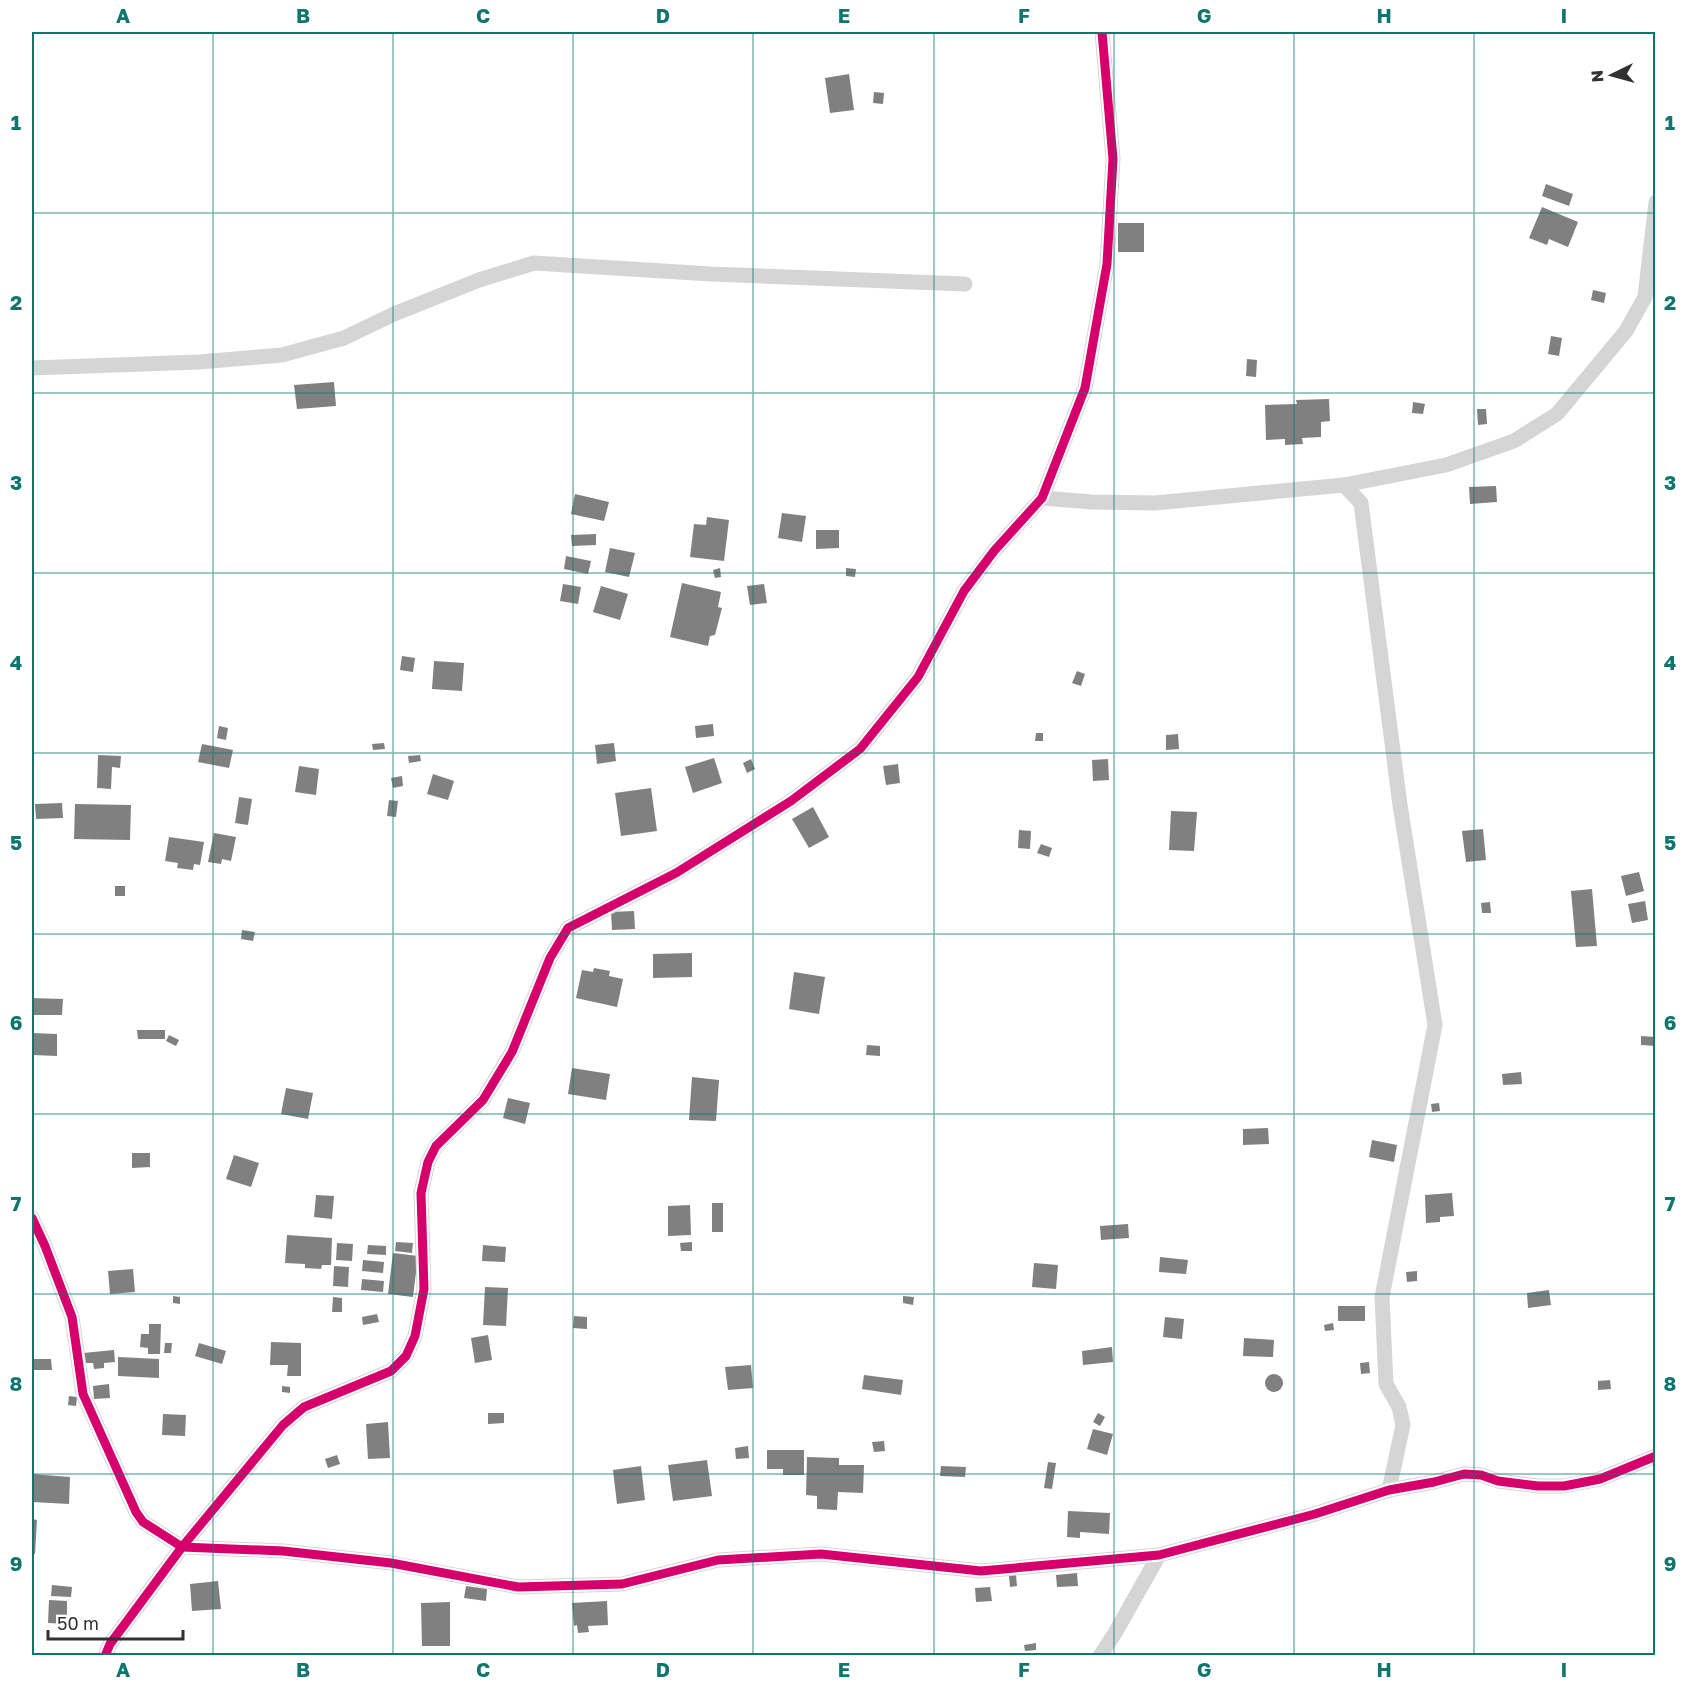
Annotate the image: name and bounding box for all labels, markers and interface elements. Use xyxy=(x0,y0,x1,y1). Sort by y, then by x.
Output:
text: A xyxy=(116,3,130,27)
text: B xyxy=(296,3,310,27)
text: C xyxy=(476,3,490,27)
text: D xyxy=(656,3,670,27)
text: E xyxy=(838,3,850,27)
text: F xyxy=(1018,3,1030,27)
text: G xyxy=(1197,3,1211,27)
text: H xyxy=(1376,3,1392,27)
text: I xyxy=(1561,3,1567,27)
north arrow xyxy=(1582,45,1642,105)
text: N xyxy=(1587,69,1608,83)
text: 1 xyxy=(11,110,21,134)
text: 1 xyxy=(1665,110,1675,134)
text: 2 xyxy=(10,290,22,314)
text: 2 xyxy=(1664,290,1676,314)
text: 3 xyxy=(10,470,22,494)
text: 3 xyxy=(1664,470,1676,494)
text: 4 xyxy=(10,650,22,674)
text: 4 xyxy=(1664,650,1676,674)
text: 5 xyxy=(10,830,22,854)
text: 5 xyxy=(1664,830,1676,854)
text: 6 xyxy=(10,1010,22,1034)
text: 6 xyxy=(1664,1010,1676,1034)
text: 7 xyxy=(11,1191,22,1215)
text: 7 xyxy=(1665,1191,1676,1215)
text: 8 xyxy=(10,1371,22,1395)
text: 8 xyxy=(1664,1371,1676,1395)
text: 9 xyxy=(10,1551,22,1575)
text: 9 xyxy=(1664,1551,1676,1575)
scale bar xyxy=(48,1603,183,1641)
text: 50 m xyxy=(57,1612,99,1634)
text: A xyxy=(116,1657,130,1681)
text: B xyxy=(296,1657,310,1681)
text: C xyxy=(476,1657,490,1681)
text: D xyxy=(656,1657,670,1681)
text: E xyxy=(838,1657,850,1681)
text: F xyxy=(1018,1657,1030,1681)
text: G xyxy=(1197,1657,1211,1681)
text: H xyxy=(1376,1657,1392,1681)
text: I xyxy=(1561,1657,1567,1681)

